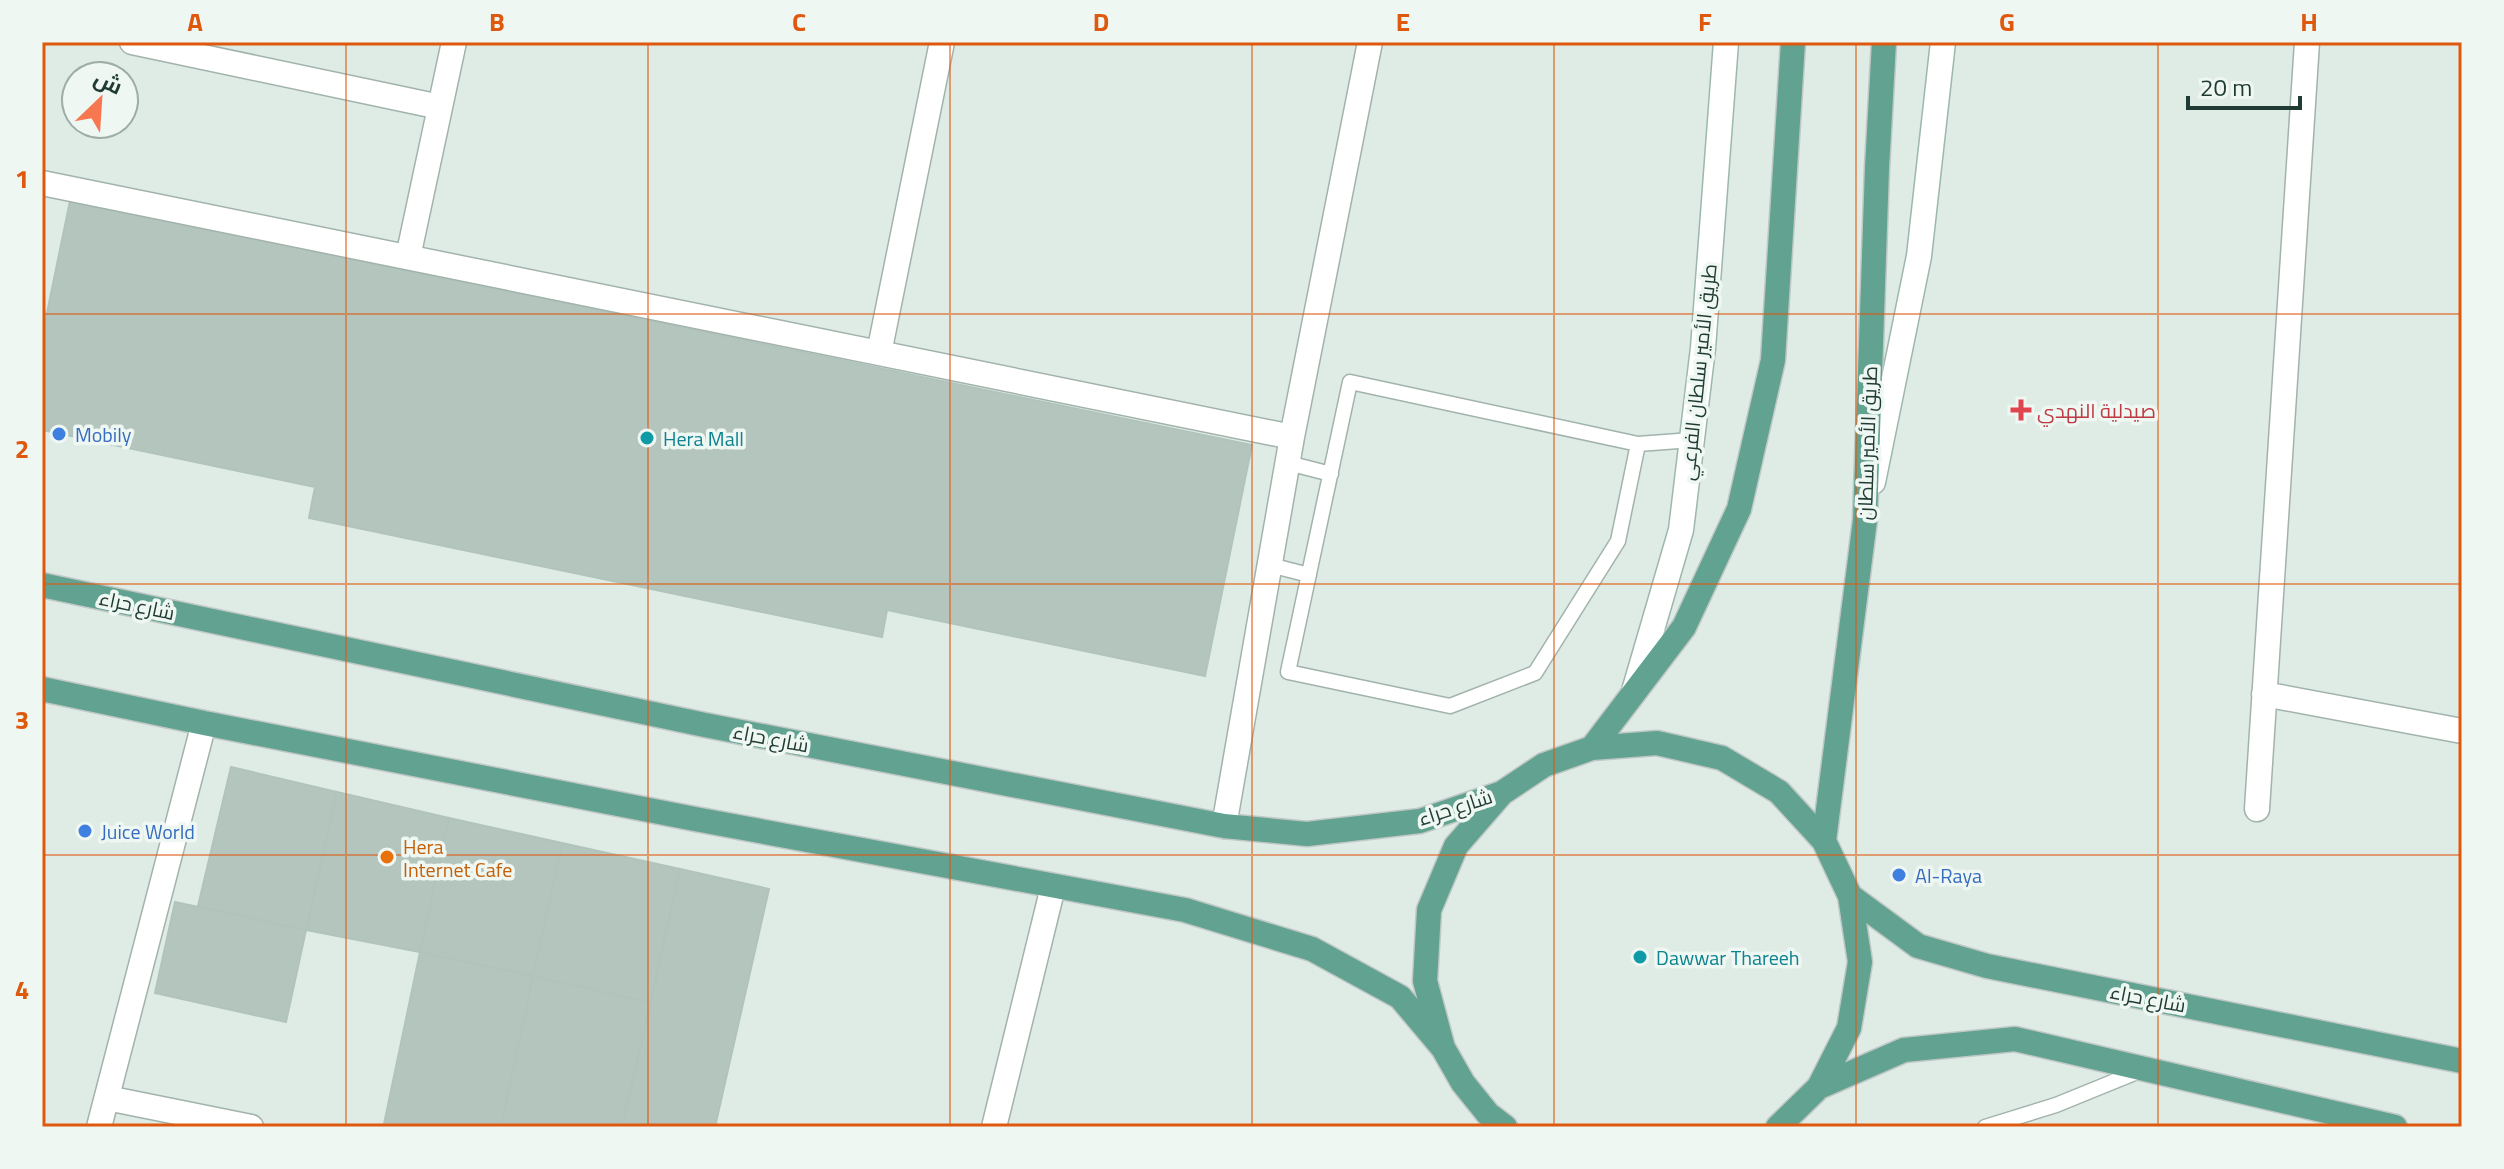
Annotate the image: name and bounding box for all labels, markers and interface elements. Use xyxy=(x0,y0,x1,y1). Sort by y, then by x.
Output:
text: A xyxy=(187,2,203,41)
text: B xyxy=(489,2,505,41)
text: C xyxy=(792,2,806,41)
text: D xyxy=(1093,2,1109,41)
text: E xyxy=(1396,2,1410,41)
text: F xyxy=(1698,2,1712,41)
text: G xyxy=(1999,2,2015,41)
text: H xyxy=(2300,2,2318,41)
north arrow xyxy=(60,60,140,140)
scale bar xyxy=(2188,60,2300,110)
text: ش xyxy=(88,61,128,103)
text: 20 m xyxy=(2200,69,2252,105)
text: 1 xyxy=(15,159,29,198)
street label: طريق الأمير سلطان الفرعي xyxy=(1671,262,1726,482)
street label: طريق الأمير سلطان xyxy=(1849,365,1885,521)
place label: صيدلية النهدي xyxy=(2037,395,2156,427)
marker: صيدلية النهدي xyxy=(2012,401,2030,419)
place label: Mobily xyxy=(75,419,132,450)
place label: Hera Mall xyxy=(663,423,744,454)
marker: Mobily xyxy=(50,425,68,443)
text: 2 xyxy=(15,429,29,468)
marker: Hera Mall xyxy=(638,429,656,447)
street label: شارع حراء xyxy=(96,582,178,628)
text: 3 xyxy=(15,700,29,739)
street label: شارع حراء xyxy=(730,715,812,761)
street label: شارع حراء xyxy=(1414,780,1496,834)
place label: Juice World xyxy=(101,816,195,847)
marker: Juice World xyxy=(76,822,94,840)
place label: Hera Internet Cafe xyxy=(403,831,512,885)
marker: Hera Internet Cafe xyxy=(378,848,396,866)
place label: Al-Raya xyxy=(1915,860,1982,891)
marker: Al-Raya xyxy=(1890,866,1908,884)
place label: Dawwar Thareeh xyxy=(1656,942,1800,973)
marker: Dawwar Thareeh xyxy=(1631,948,1649,966)
text: 4 xyxy=(15,970,29,1009)
street label: شارع حراء xyxy=(2107,975,2189,1021)

